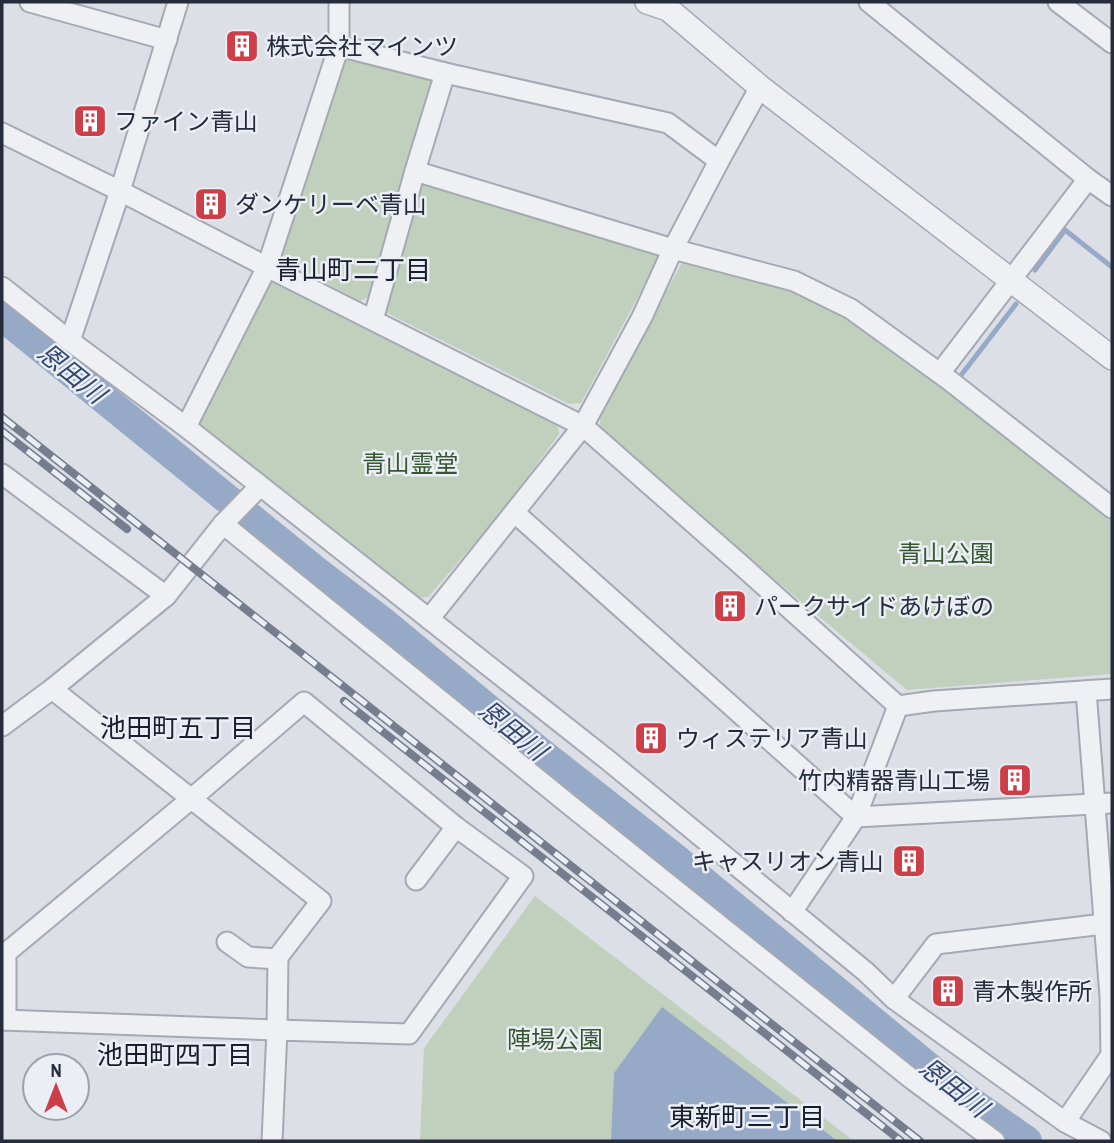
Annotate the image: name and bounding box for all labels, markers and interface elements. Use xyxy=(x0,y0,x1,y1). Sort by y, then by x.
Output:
building icon: 株式会社マインツ xyxy=(223,27,261,65)
place label: 株式会社マインツ xyxy=(266,30,458,62)
building icon: ファイン青山 xyxy=(71,102,109,140)
place label: ファイン青山 xyxy=(114,105,258,137)
building icon: ダンケリーベ青山 xyxy=(192,185,230,223)
place label: ダンケリーベ青山 xyxy=(235,188,427,220)
district label: 青山町二丁目 xyxy=(275,252,431,287)
water label: 恩田川 xyxy=(31,335,116,413)
park label: 青山霊堂 xyxy=(362,447,458,479)
park label: 青山公園 xyxy=(898,537,994,569)
building icon: パークサイドあけぼの xyxy=(711,587,749,625)
place label: パークサイドあけぼの xyxy=(754,590,994,622)
water label: 恩田川 xyxy=(472,692,557,770)
district label: 池田町五丁目 xyxy=(100,710,256,745)
building icon: ウィステリア青山 xyxy=(632,719,670,757)
place label: ウィステリア青山 xyxy=(676,722,868,754)
building icon: 竹内精器青山工場 xyxy=(996,761,1034,799)
place label: 竹内精器青山工場 xyxy=(798,764,990,796)
building icon: キャスリオン青山 xyxy=(890,842,928,880)
place label: キャスリオン青山 xyxy=(692,845,884,877)
building icon: 青木製作所 xyxy=(929,972,967,1010)
place label: 青木製作所 xyxy=(972,975,1092,1007)
park label: 陣場公園 xyxy=(507,1023,603,1055)
district label: 池田町四丁目 xyxy=(97,1037,253,1072)
water label: 恩田川 xyxy=(912,1049,998,1127)
north arrow xyxy=(21,1052,91,1122)
text: N xyxy=(50,1057,62,1083)
district label: 東新町三丁目 xyxy=(669,1099,825,1134)

